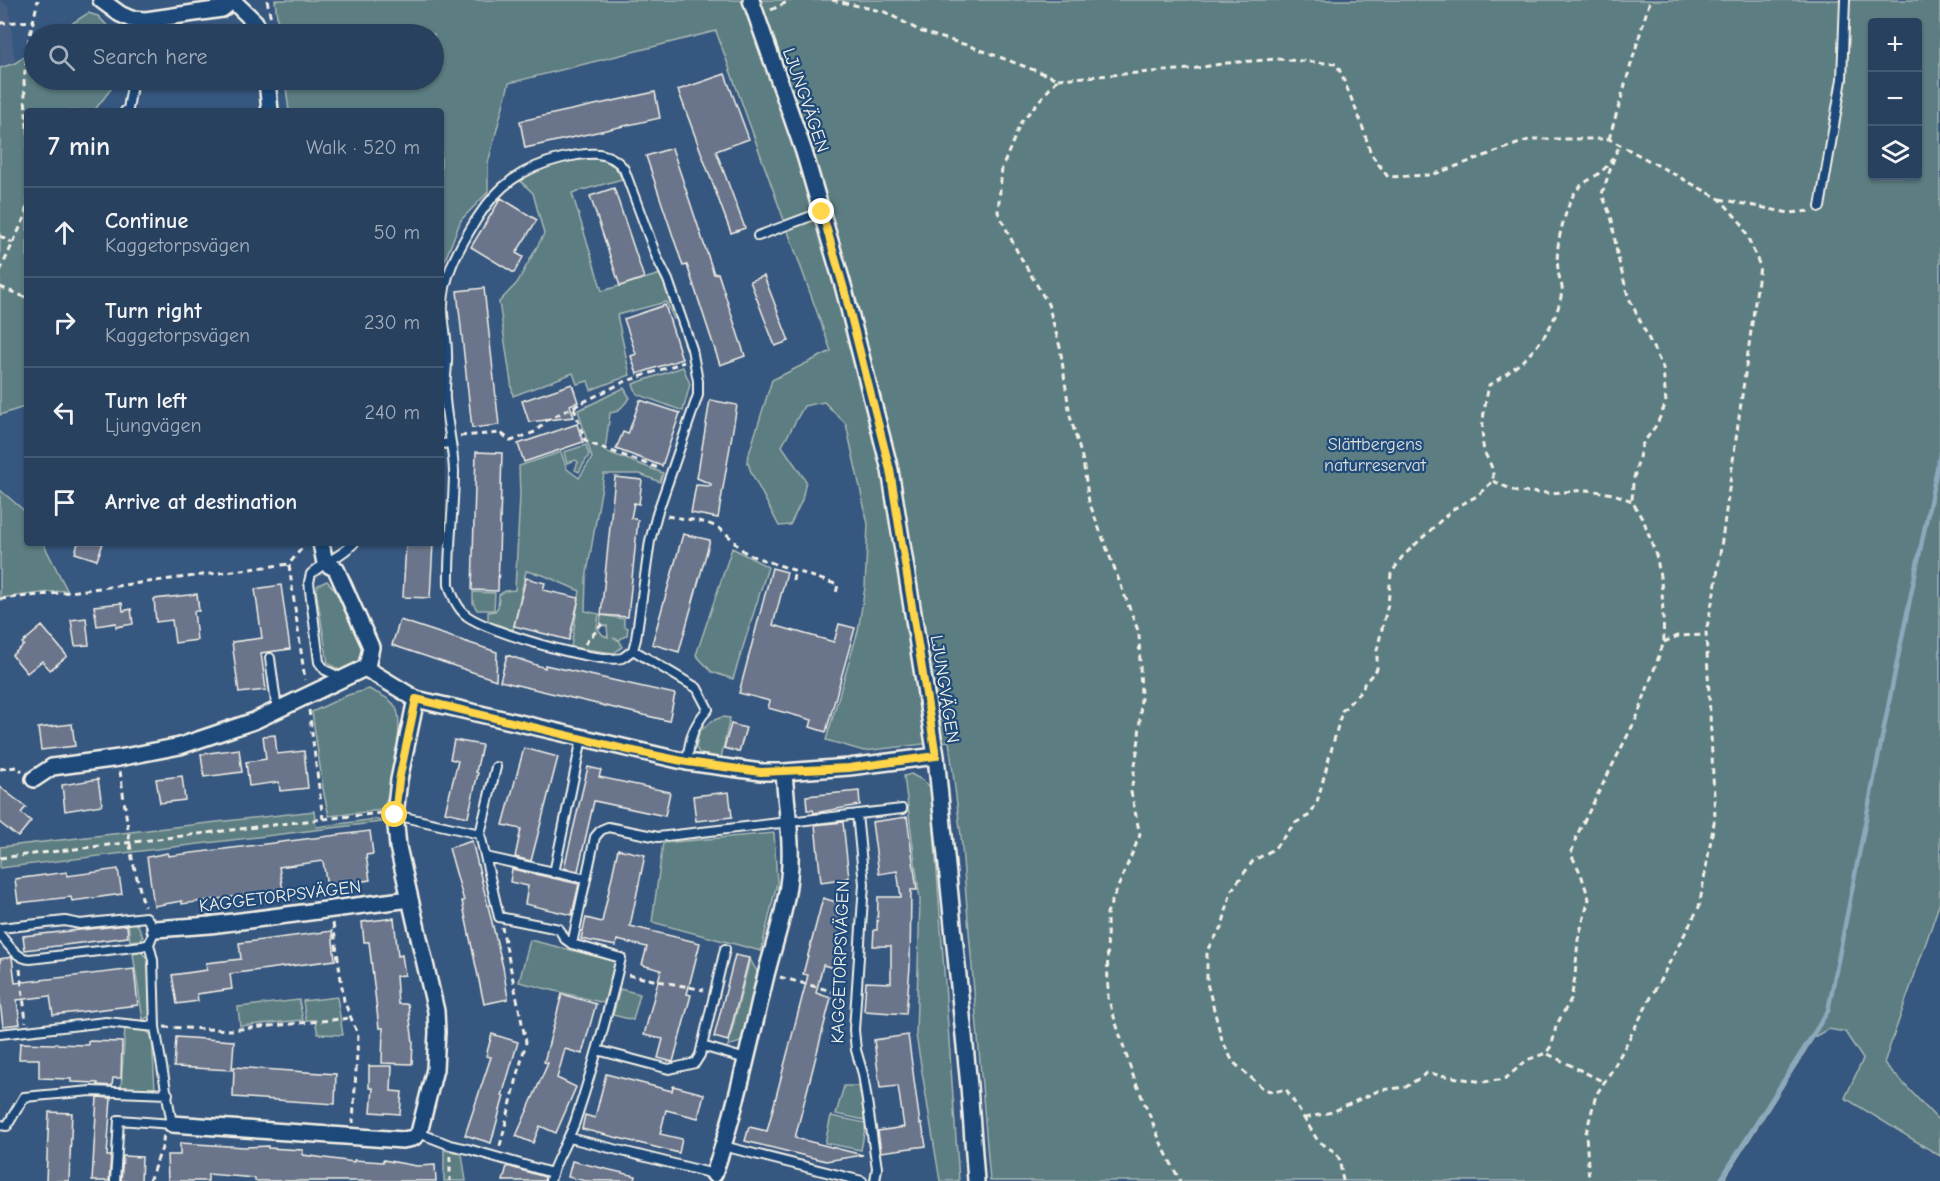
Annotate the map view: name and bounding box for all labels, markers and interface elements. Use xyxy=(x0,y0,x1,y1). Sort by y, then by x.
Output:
map controls xyxy=(1868,18,1922,180)
button: + xyxy=(1868,18,1922,72)
search box xyxy=(24,24,444,90)
icon: search xyxy=(45,41,78,74)
text: Search here xyxy=(93,44,208,70)
street label: LJUNGVÄGEN xyxy=(778,45,833,155)
button: − xyxy=(1868,72,1922,126)
button: layers xyxy=(1868,126,1922,180)
text: 7 min xyxy=(48,132,110,162)
text: Walk · 520 m xyxy=(306,136,420,159)
route end xyxy=(808,198,834,224)
text: Continue xyxy=(105,208,188,234)
icon: ahead xyxy=(48,216,81,249)
text: 50 m xyxy=(374,221,420,244)
text: Kaggetorpsvägen xyxy=(105,234,250,257)
text: Turn right xyxy=(105,298,202,324)
icon: right xyxy=(48,306,81,339)
text: 230 m xyxy=(364,311,420,334)
text: Kaggetorpsvägen xyxy=(105,324,250,347)
text: Turn left xyxy=(105,388,187,414)
icon: left xyxy=(48,396,81,429)
text: 240 m xyxy=(365,401,420,424)
text: Ljungvägen xyxy=(105,414,202,437)
park label: Slättbergens naturreservat xyxy=(1324,434,1427,476)
icon: arrive xyxy=(48,486,81,519)
text: Arrive at destination xyxy=(105,489,297,515)
street label: LJUNGVÄGEN xyxy=(926,634,963,745)
route start xyxy=(381,801,407,827)
street label: KAGGETORPSVÄGEN xyxy=(198,876,362,917)
street label: KAGGETORPSVÄGEN xyxy=(827,880,854,1044)

